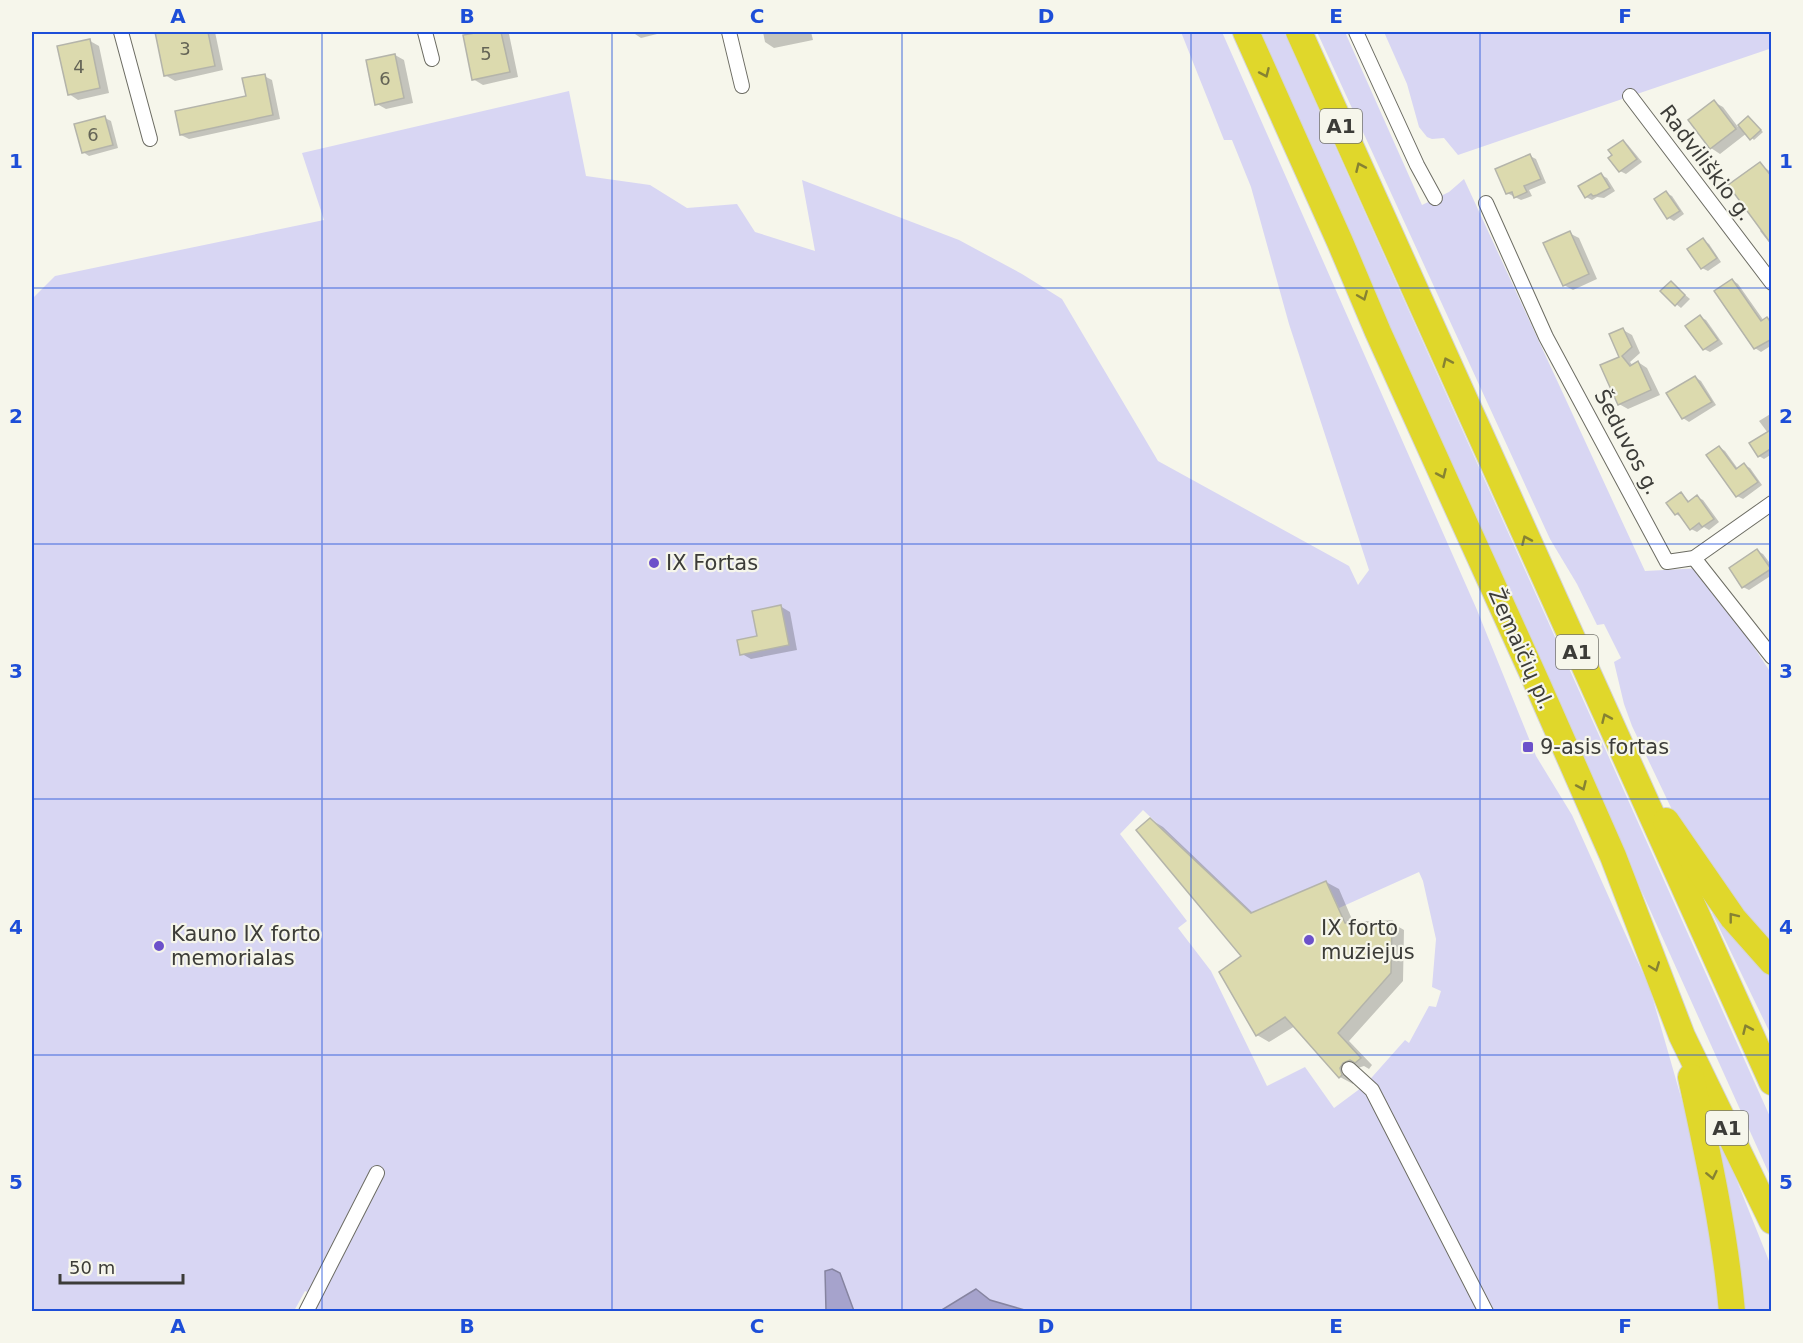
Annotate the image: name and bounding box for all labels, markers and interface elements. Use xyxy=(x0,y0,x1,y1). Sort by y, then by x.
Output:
text: A xyxy=(170,4,186,28)
text: B xyxy=(459,4,475,28)
text: C xyxy=(750,4,764,28)
text: D xyxy=(1038,4,1054,28)
text: E xyxy=(1329,4,1343,28)
text: F xyxy=(1618,4,1632,28)
house number: 3 xyxy=(179,38,191,59)
house number: 5 xyxy=(480,43,492,64)
house number: 4 xyxy=(73,56,85,77)
one-way arrow xyxy=(1257,67,1269,78)
house number: 6 xyxy=(379,68,391,89)
street label: Radviliškio g. xyxy=(1655,100,1757,226)
road number: A1 xyxy=(1320,109,1362,143)
house number: 6 xyxy=(87,124,99,145)
text: 1 xyxy=(9,149,23,173)
text: 1 xyxy=(1779,149,1793,173)
one-way arrow xyxy=(1355,163,1367,174)
one-way arrow xyxy=(1356,290,1368,301)
one-way arrow xyxy=(1442,357,1454,368)
street label: Šeduvos g. xyxy=(1589,385,1666,499)
text: 2 xyxy=(9,404,23,428)
text: 2 xyxy=(1779,404,1793,428)
one-way arrow xyxy=(1435,468,1447,479)
one-way arrow xyxy=(1521,535,1533,546)
place label: IX Fortas xyxy=(666,551,758,575)
marker: IX Fortas xyxy=(647,556,661,570)
street label: Žemaičių pl. xyxy=(1484,584,1559,713)
road number: A1 xyxy=(1556,635,1598,669)
text: 3 xyxy=(9,659,23,683)
text: 3 xyxy=(1779,659,1793,683)
one-way arrow xyxy=(1602,713,1614,724)
place label: 9-asis fortas xyxy=(1540,735,1669,759)
marker: 9-asis fortas xyxy=(1521,740,1535,754)
one-way arrow xyxy=(1575,780,1587,791)
one-way arrow xyxy=(1730,913,1741,924)
text: 4 xyxy=(9,915,23,939)
text: 4 xyxy=(1779,915,1793,939)
place label: IX forto muziejus xyxy=(1321,916,1415,964)
place label: Kauno IX forto memorialas xyxy=(171,922,321,970)
marker: IX forto muziejus xyxy=(1302,933,1316,947)
marker: Kauno IX forto memorialas xyxy=(152,939,166,953)
one-way arrow xyxy=(1648,961,1661,971)
one-way arrow xyxy=(1742,1025,1754,1036)
road number: A1 xyxy=(1706,1111,1748,1145)
text: 5 xyxy=(9,1170,23,1194)
one-way arrow xyxy=(1705,1170,1718,1180)
text: 5 xyxy=(1779,1170,1793,1194)
scale bar xyxy=(60,1247,183,1285)
text: 50 m xyxy=(69,1257,115,1278)
text: A xyxy=(170,1314,186,1338)
text: B xyxy=(459,1314,475,1338)
text: C xyxy=(750,1314,764,1338)
text: D xyxy=(1038,1314,1054,1338)
text: E xyxy=(1329,1314,1343,1338)
text: F xyxy=(1618,1314,1632,1338)

